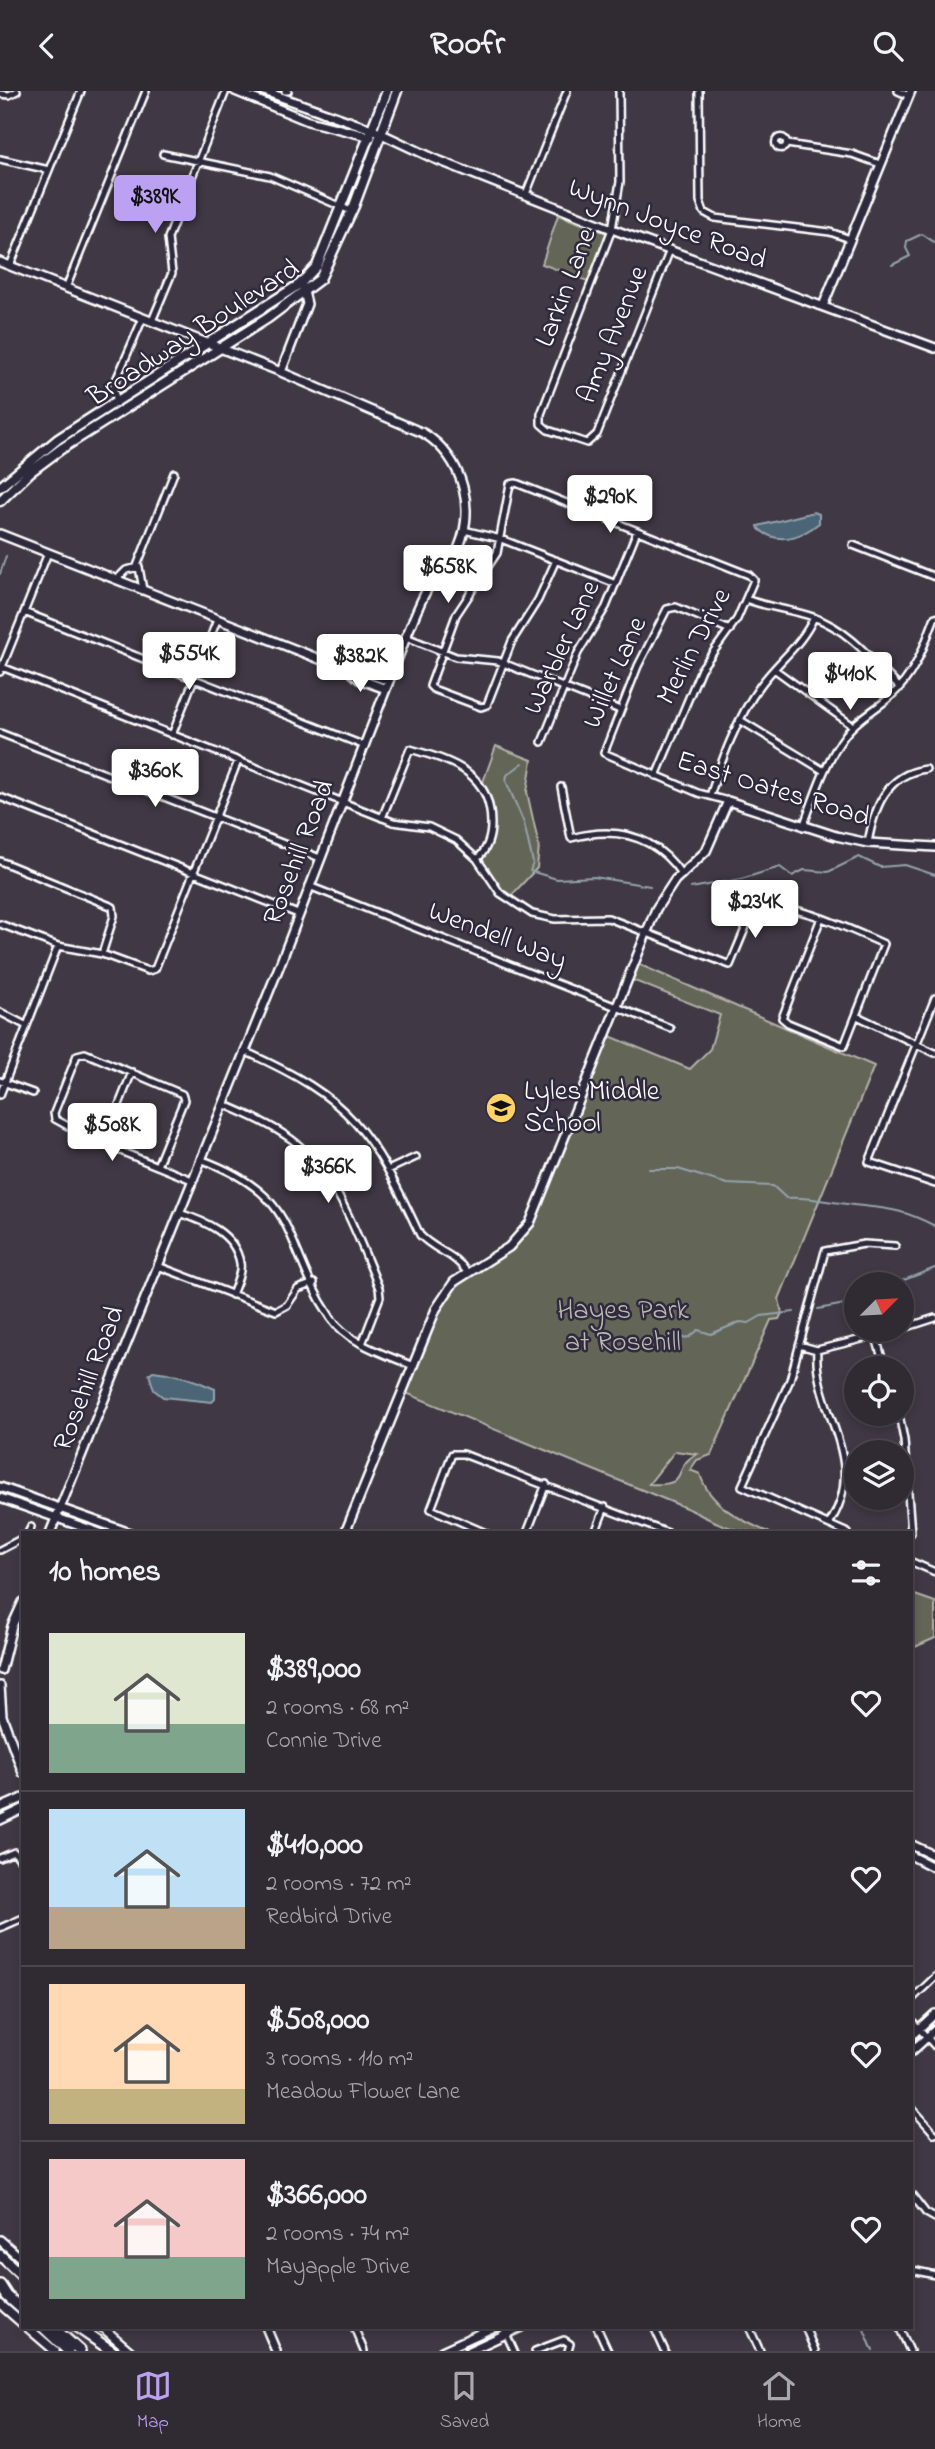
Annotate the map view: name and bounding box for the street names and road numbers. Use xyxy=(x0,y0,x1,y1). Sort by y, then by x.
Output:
street label: Wynn Joyce Road xyxy=(562,168,772,282)
street label: Larkin Lane xyxy=(526,222,609,353)
street label: Broadway Boulevard xyxy=(79,250,309,419)
street label: Amy Avenue xyxy=(568,260,660,410)
street label: Warbler Lane xyxy=(514,574,612,722)
street label: Merlin Drive xyxy=(647,581,743,713)
street label: Willet Lane xyxy=(573,610,659,735)
street label: East Oates Road xyxy=(671,741,875,839)
street label: Rosehill Road xyxy=(254,774,347,932)
street label: Wendell Way xyxy=(422,892,572,982)
street label: Rosehill Road xyxy=(44,1300,137,1458)

